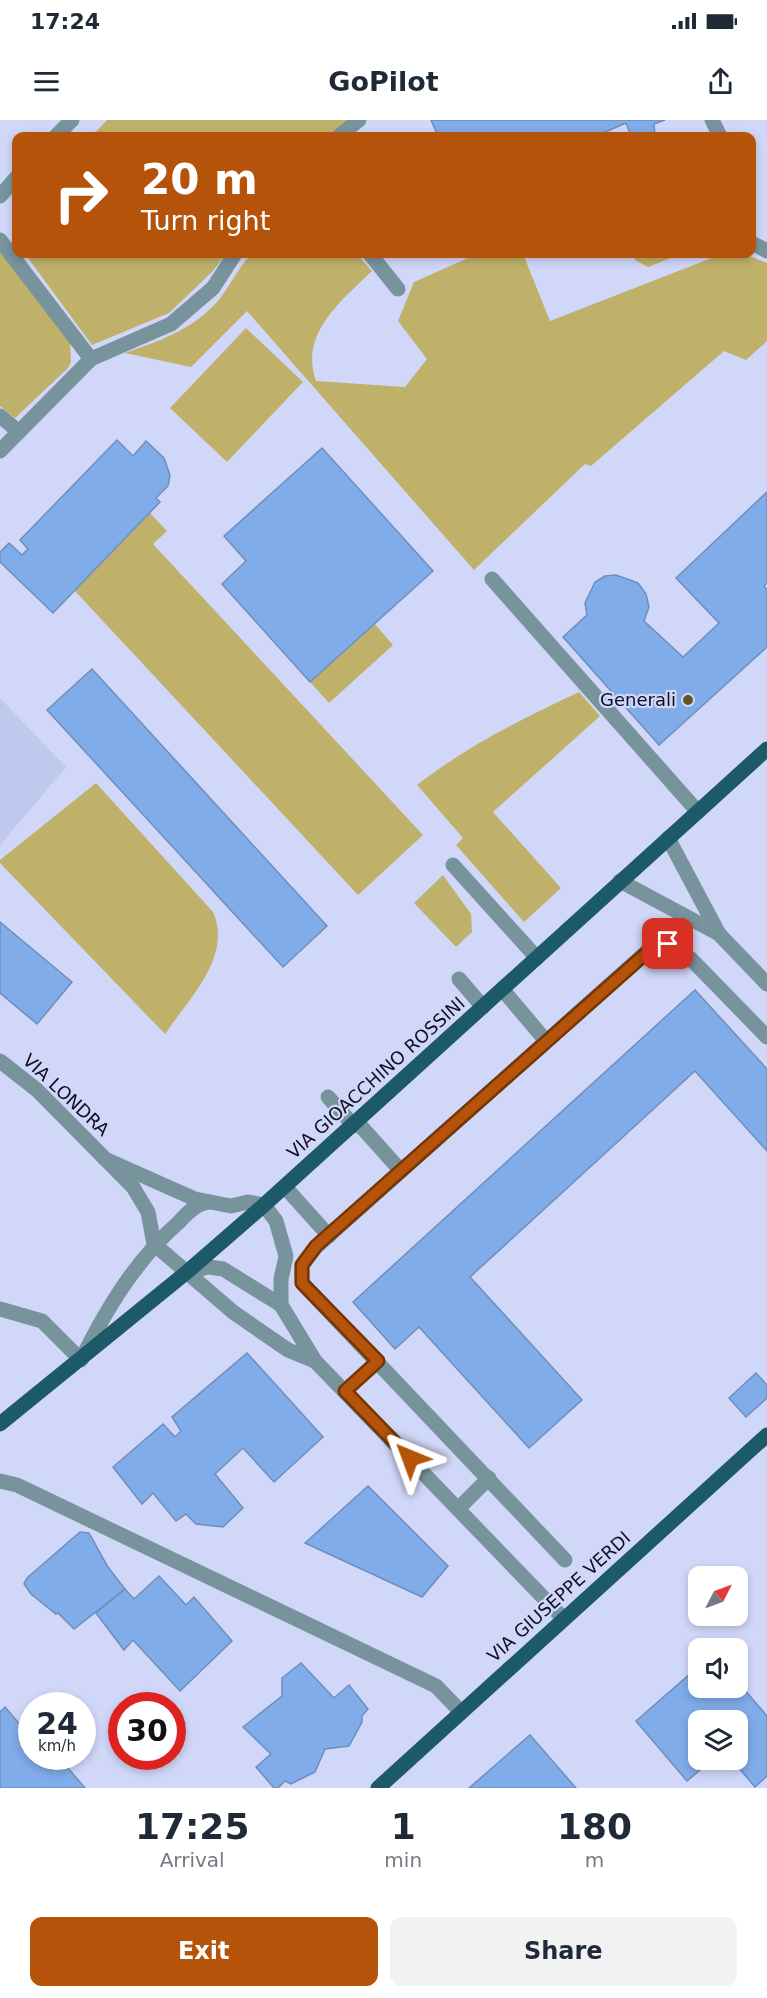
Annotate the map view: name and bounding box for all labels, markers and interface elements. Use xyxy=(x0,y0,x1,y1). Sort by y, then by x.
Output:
text: 17:24 xyxy=(30,9,100,34)
icon: menu xyxy=(30,65,63,98)
icon: share xyxy=(704,65,737,98)
text: GoPilot xyxy=(328,66,439,97)
text: 20 m xyxy=(141,155,258,204)
icon: right xyxy=(42,156,120,234)
text: Turn right xyxy=(141,205,270,236)
place label: Generali xyxy=(600,689,676,710)
marker: Generali xyxy=(681,693,695,707)
pin xyxy=(642,918,693,969)
icon: arrive xyxy=(651,927,684,960)
street label: VIA GIOACCHINO ROSSINI xyxy=(283,992,469,1163)
street label: VIA LONDRA xyxy=(19,1049,114,1141)
position arrow xyxy=(378,1426,442,1490)
street label: VIA GIUSEPPE VERDI xyxy=(483,1527,634,1666)
north arrow xyxy=(688,1566,748,1626)
map controls xyxy=(688,1566,748,1770)
button: sound xyxy=(688,1638,748,1698)
speed limit sign: 30 xyxy=(108,1692,186,1770)
text: 24 xyxy=(36,1706,78,1741)
button: layers xyxy=(688,1710,748,1770)
text: km/h xyxy=(38,1737,76,1755)
text: 17:25 xyxy=(135,1806,249,1847)
text: 1 xyxy=(391,1806,416,1847)
text: 180 xyxy=(557,1806,632,1847)
text: Arrival xyxy=(160,1848,225,1872)
text: min xyxy=(384,1848,422,1872)
text: m xyxy=(585,1848,604,1872)
button: Exit xyxy=(30,1917,378,1986)
button: Share xyxy=(390,1917,737,1986)

